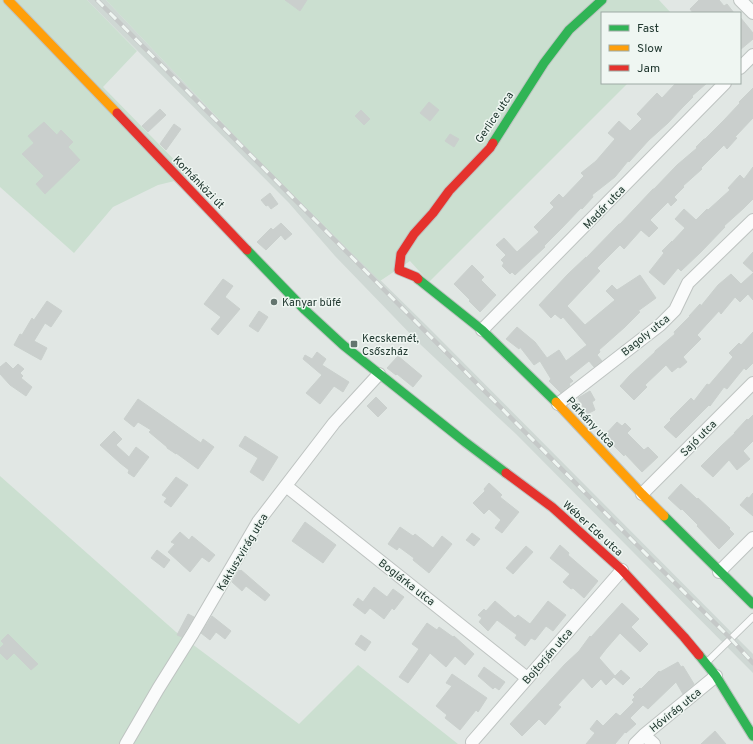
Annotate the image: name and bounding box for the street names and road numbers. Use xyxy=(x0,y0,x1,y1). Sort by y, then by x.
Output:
street label: Gerlice utca xyxy=(473,89,517,146)
street label: Korhánközi út xyxy=(170,153,227,212)
street label: Madár utca xyxy=(581,183,629,232)
street label: Bagoly utca xyxy=(619,312,673,360)
street label: Párkány utca xyxy=(563,394,618,451)
street label: Sajó utca xyxy=(678,417,720,460)
street label: Wéber Ede utca xyxy=(559,498,626,560)
street label: Kaktuszvirág utca xyxy=(214,511,272,594)
street label: Boglárka utca xyxy=(375,556,438,609)
street label: Bojtorján utca xyxy=(520,626,576,687)
street label: Hóvirág utca xyxy=(647,686,704,736)

